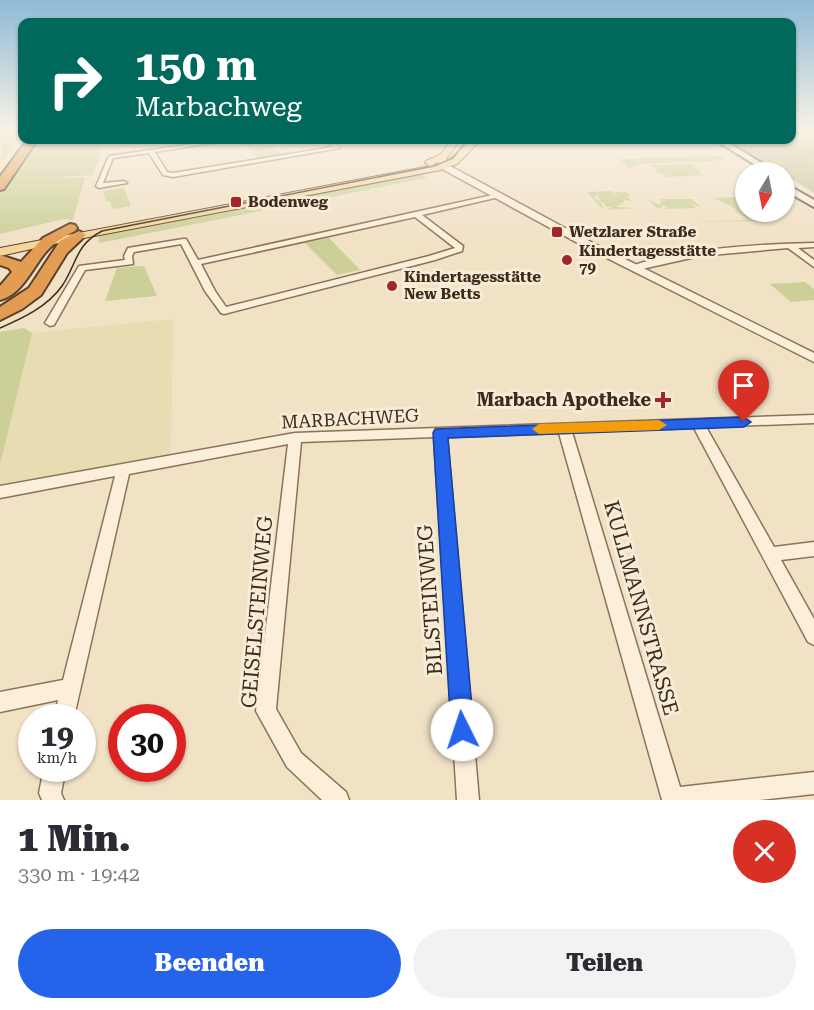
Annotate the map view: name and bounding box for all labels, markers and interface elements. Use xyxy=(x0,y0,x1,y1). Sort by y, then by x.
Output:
text: 150 m xyxy=(135,41,257,90)
icon: right xyxy=(36,42,114,120)
text: Marbachweg xyxy=(135,91,302,123)
north arrow xyxy=(735,162,795,222)
map controls xyxy=(735,162,795,222)
place label: Bodenweg xyxy=(248,193,329,211)
marker: Bodenweg xyxy=(229,195,243,209)
place label: Wetzlarer Straße xyxy=(569,223,696,241)
marker: Wetzlarer Straße xyxy=(550,225,564,239)
place label: Kindertagesstätte 79 xyxy=(579,242,716,277)
marker: Kindertagesstätte 79 xyxy=(560,253,574,267)
place label: Kindertagesstätte New Betts xyxy=(404,268,541,303)
marker: Kindertagesstätte New Betts xyxy=(385,279,399,293)
pin xyxy=(718,360,769,422)
icon: arrive xyxy=(727,369,760,402)
place label: Marbach Apotheke xyxy=(477,389,651,410)
marker: Marbach Apotheke xyxy=(656,393,670,407)
street label: MARBACHWEG xyxy=(281,404,419,433)
street label: KULLMANNSTRASSE xyxy=(599,498,683,718)
street label: GEISELSTEINWEG xyxy=(237,515,277,709)
street label: BILSTEINWEG xyxy=(413,524,447,676)
position arrow xyxy=(430,698,494,762)
speed limit sign: 30 xyxy=(108,704,186,782)
text: 19 xyxy=(40,718,74,753)
text: km/h xyxy=(37,749,77,767)
text: 1 Min. xyxy=(18,818,131,860)
button: close xyxy=(733,820,796,883)
text: 330 m · 19:42 xyxy=(18,862,140,886)
button: Beenden xyxy=(18,929,401,998)
button: Teilen xyxy=(413,929,796,998)

